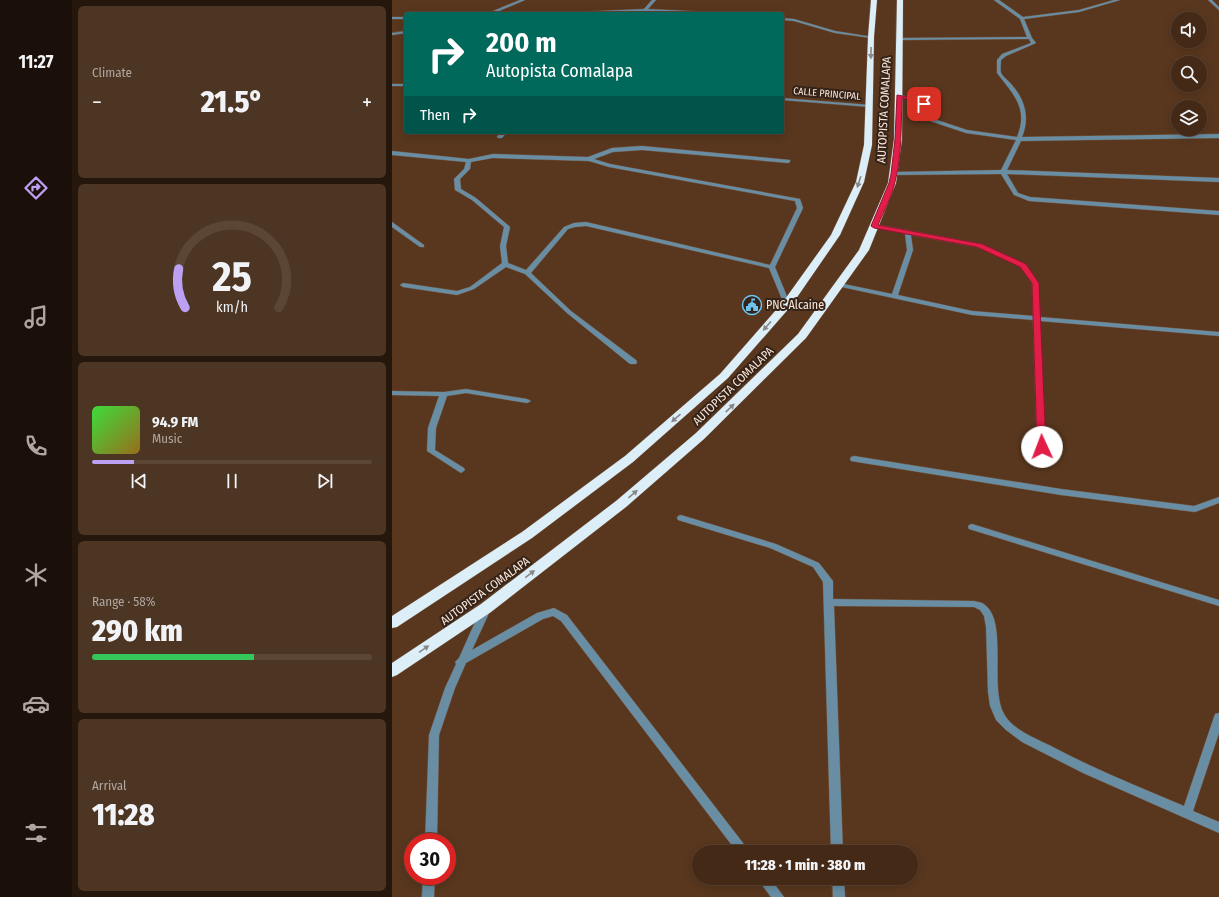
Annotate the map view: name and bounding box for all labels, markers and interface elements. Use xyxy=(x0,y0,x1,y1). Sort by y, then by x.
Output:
map controls xyxy=(1171,12,1207,136)
button: sound xyxy=(1171,12,1207,48)
text: 200 m xyxy=(486,26,557,59)
icon: right xyxy=(420,28,472,80)
one-way arrow xyxy=(868,47,874,60)
text: 11:27 xyxy=(19,51,53,73)
street label: AUTOPISTA COMALAPA xyxy=(874,56,894,164)
button: search xyxy=(1171,56,1207,92)
text: Autopista Comalapa xyxy=(486,60,633,82)
text: Climate xyxy=(92,65,132,80)
text: 21.5° xyxy=(201,84,263,120)
street label: CALLE PRINCIPAL xyxy=(793,85,862,103)
pin xyxy=(907,87,941,121)
text: − xyxy=(92,89,102,116)
text: + xyxy=(362,89,372,116)
icon: arrive xyxy=(913,93,935,115)
button: layers xyxy=(1171,100,1207,136)
icon: right xyxy=(458,104,480,126)
text: Then xyxy=(420,106,450,124)
icon: directions xyxy=(22,174,50,202)
one-way arrow xyxy=(856,176,862,188)
text: 25 xyxy=(211,252,252,302)
public building icon: PNC Alcaine xyxy=(741,294,763,316)
place label: PNC Alcaine xyxy=(766,298,824,312)
text: km/h xyxy=(216,299,248,316)
icon: music xyxy=(22,303,50,331)
one-way arrow xyxy=(763,321,772,331)
street label: AUTOPISTA COMALAPA xyxy=(690,343,777,428)
one-way arrow xyxy=(725,403,735,412)
text: 94.9 FM xyxy=(152,413,198,431)
one-way arrow xyxy=(671,413,681,422)
position arrow xyxy=(1021,426,1063,468)
text: Music xyxy=(152,431,182,446)
icon: phone xyxy=(22,432,50,460)
icon: previous xyxy=(128,470,150,492)
icon: pause xyxy=(221,470,243,492)
icon: next xyxy=(314,470,336,492)
one-way arrow xyxy=(627,490,638,499)
street label: AUTOPISTA COMALAPA xyxy=(438,554,533,628)
icon: climate xyxy=(22,561,50,589)
one-way arrow xyxy=(525,570,536,578)
text: Range · 58% xyxy=(92,594,156,609)
text: 290 km xyxy=(92,613,183,649)
one-way arrow xyxy=(419,645,430,653)
icon: car xyxy=(22,690,50,718)
text: Arrival xyxy=(92,778,126,793)
text: 11:28 xyxy=(92,797,155,833)
icon: filters xyxy=(22,819,50,847)
speed limit sign: 30 xyxy=(404,833,456,885)
text: 11:28 · 1 min · 380 m xyxy=(745,856,865,874)

